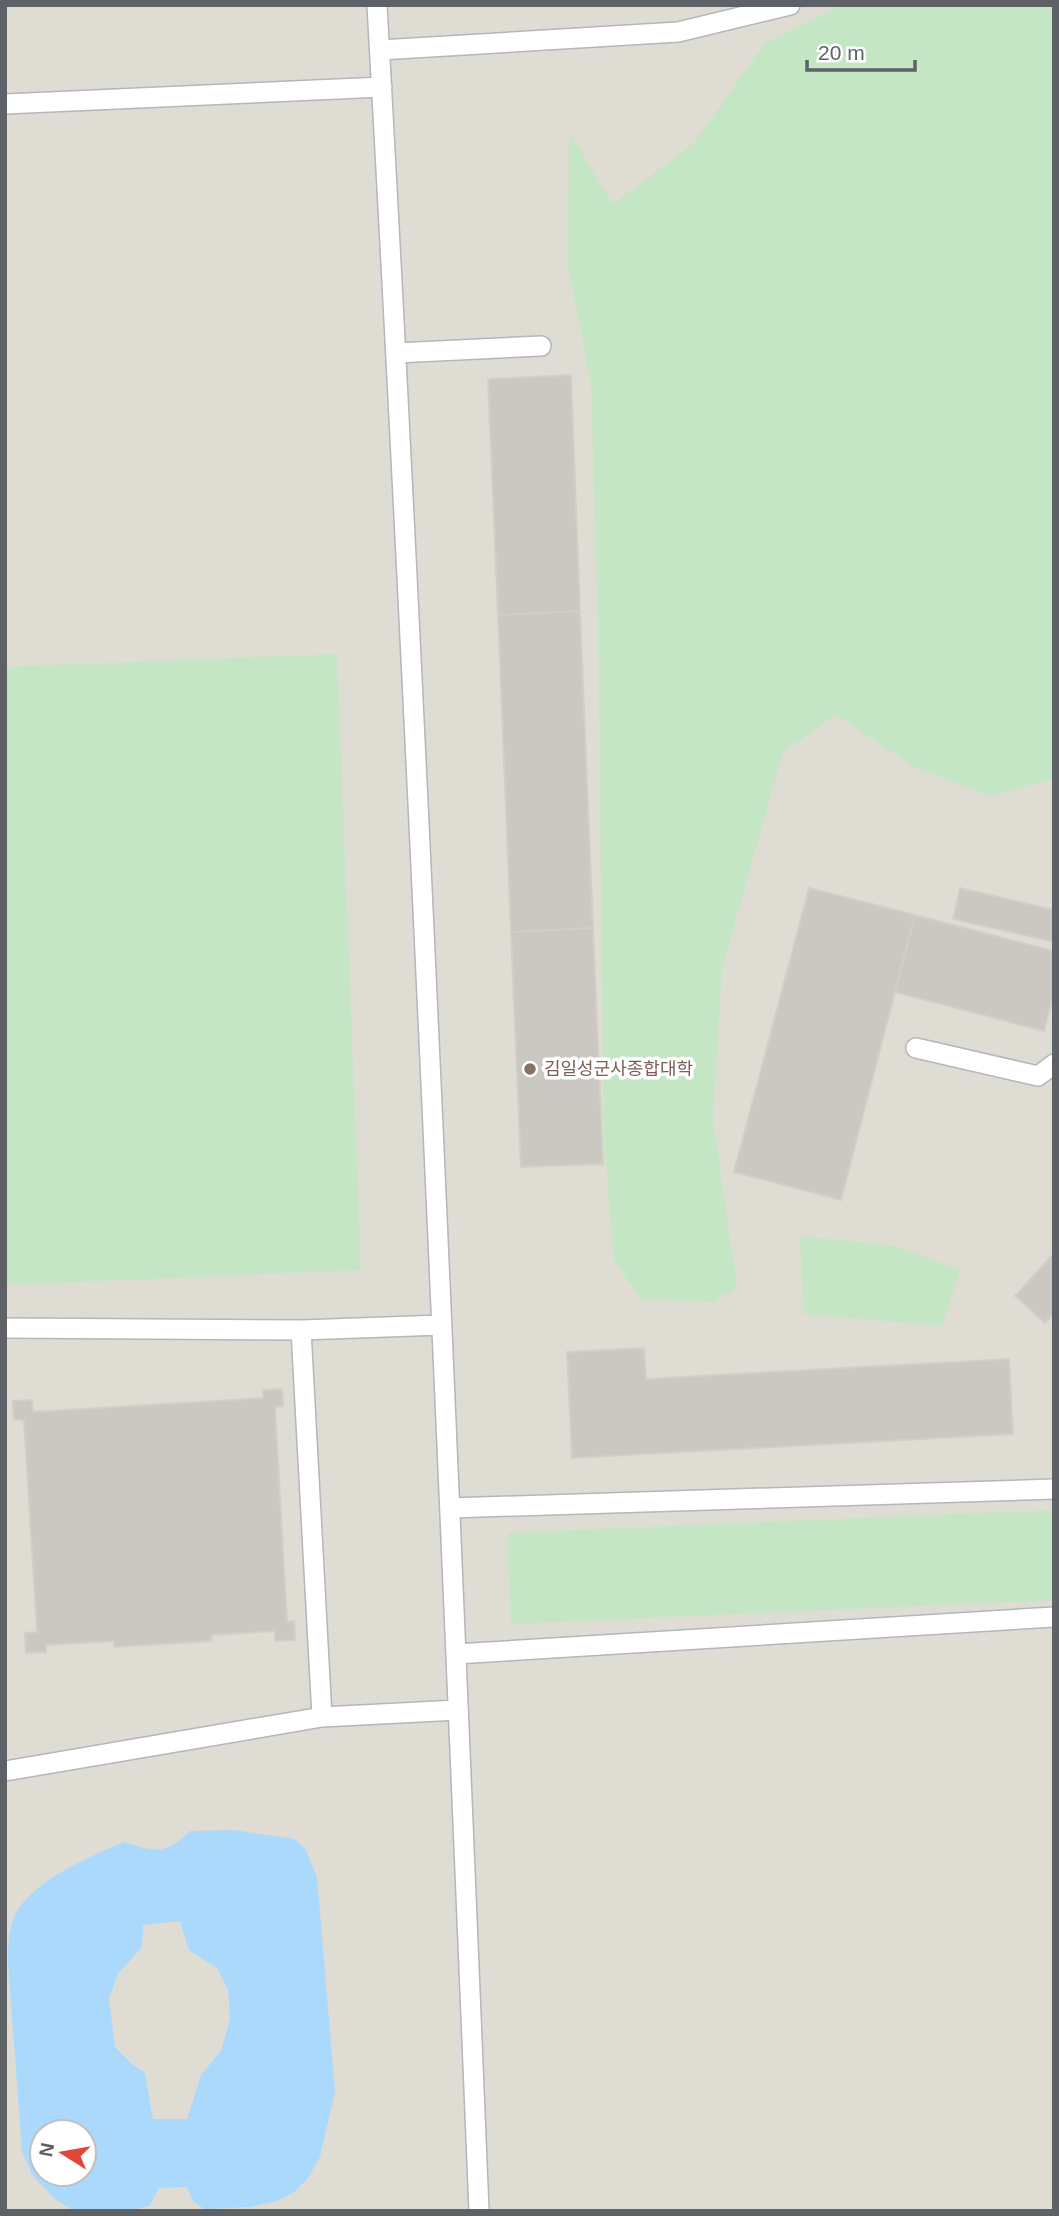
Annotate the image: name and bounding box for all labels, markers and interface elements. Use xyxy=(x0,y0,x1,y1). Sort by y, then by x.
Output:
scale bar xyxy=(807,28,916,72)
text: 20 m xyxy=(818,41,865,64)
place label: 김일성군사종합대학 xyxy=(544,1059,693,1079)
marker: 김일성군사종합대학 xyxy=(522,1061,538,1077)
north arrow xyxy=(28,2118,98,2188)
text: N xyxy=(35,2141,58,2159)

